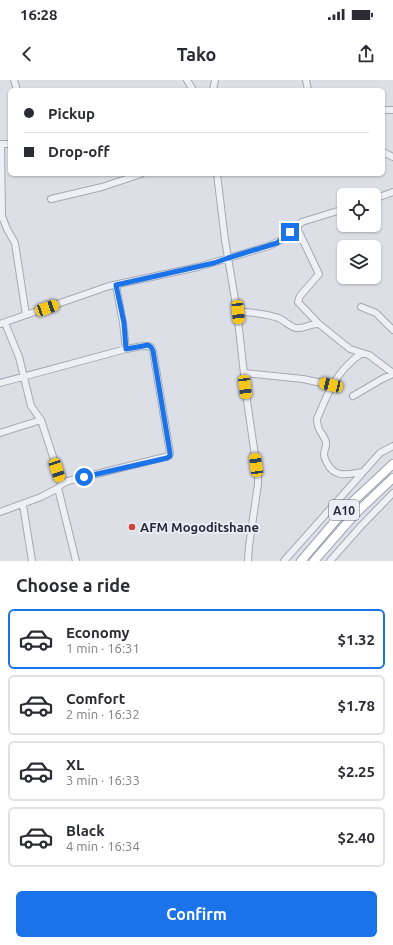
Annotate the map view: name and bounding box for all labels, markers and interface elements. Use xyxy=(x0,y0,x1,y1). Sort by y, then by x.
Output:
text: 16:28 xyxy=(20,6,58,23)
icon: back xyxy=(16,43,38,65)
icon: share xyxy=(355,43,377,65)
text: Tako xyxy=(177,44,216,64)
text: Pickup xyxy=(48,105,95,122)
text: Drop-off xyxy=(48,143,110,160)
map controls xyxy=(337,188,381,284)
button: locate xyxy=(337,188,381,232)
route end xyxy=(281,223,299,241)
button: layers xyxy=(337,240,381,284)
car xyxy=(34,298,60,318)
car xyxy=(231,300,245,324)
car xyxy=(238,374,252,400)
car xyxy=(318,376,344,394)
car xyxy=(248,452,264,478)
car xyxy=(48,457,66,483)
route start xyxy=(75,468,93,486)
road number: A10 xyxy=(329,500,359,520)
place label: AFM Mogoditshane xyxy=(140,520,259,534)
marker: AFM Mogoditshane xyxy=(127,522,137,532)
text: Choose a ride xyxy=(16,575,130,595)
icon: car xyxy=(18,621,54,657)
text: Economy xyxy=(66,624,130,641)
text: $1.32 xyxy=(337,631,375,648)
text: 1 min · 16:31 xyxy=(66,641,140,655)
icon: car xyxy=(18,687,54,723)
text: Comfort xyxy=(66,690,125,707)
text: $1.78 xyxy=(337,697,375,714)
text: 2 min · 16:32 xyxy=(66,707,140,721)
icon: car xyxy=(18,753,54,789)
text: XL xyxy=(66,756,84,773)
text: $2.25 xyxy=(337,763,375,780)
text: 3 min · 16:33 xyxy=(66,773,140,787)
icon: car xyxy=(18,819,54,855)
text: Black xyxy=(66,822,105,839)
text: $2.40 xyxy=(337,829,375,846)
text: 4 min · 16:34 xyxy=(66,839,140,853)
button: Confirm xyxy=(16,891,377,937)

